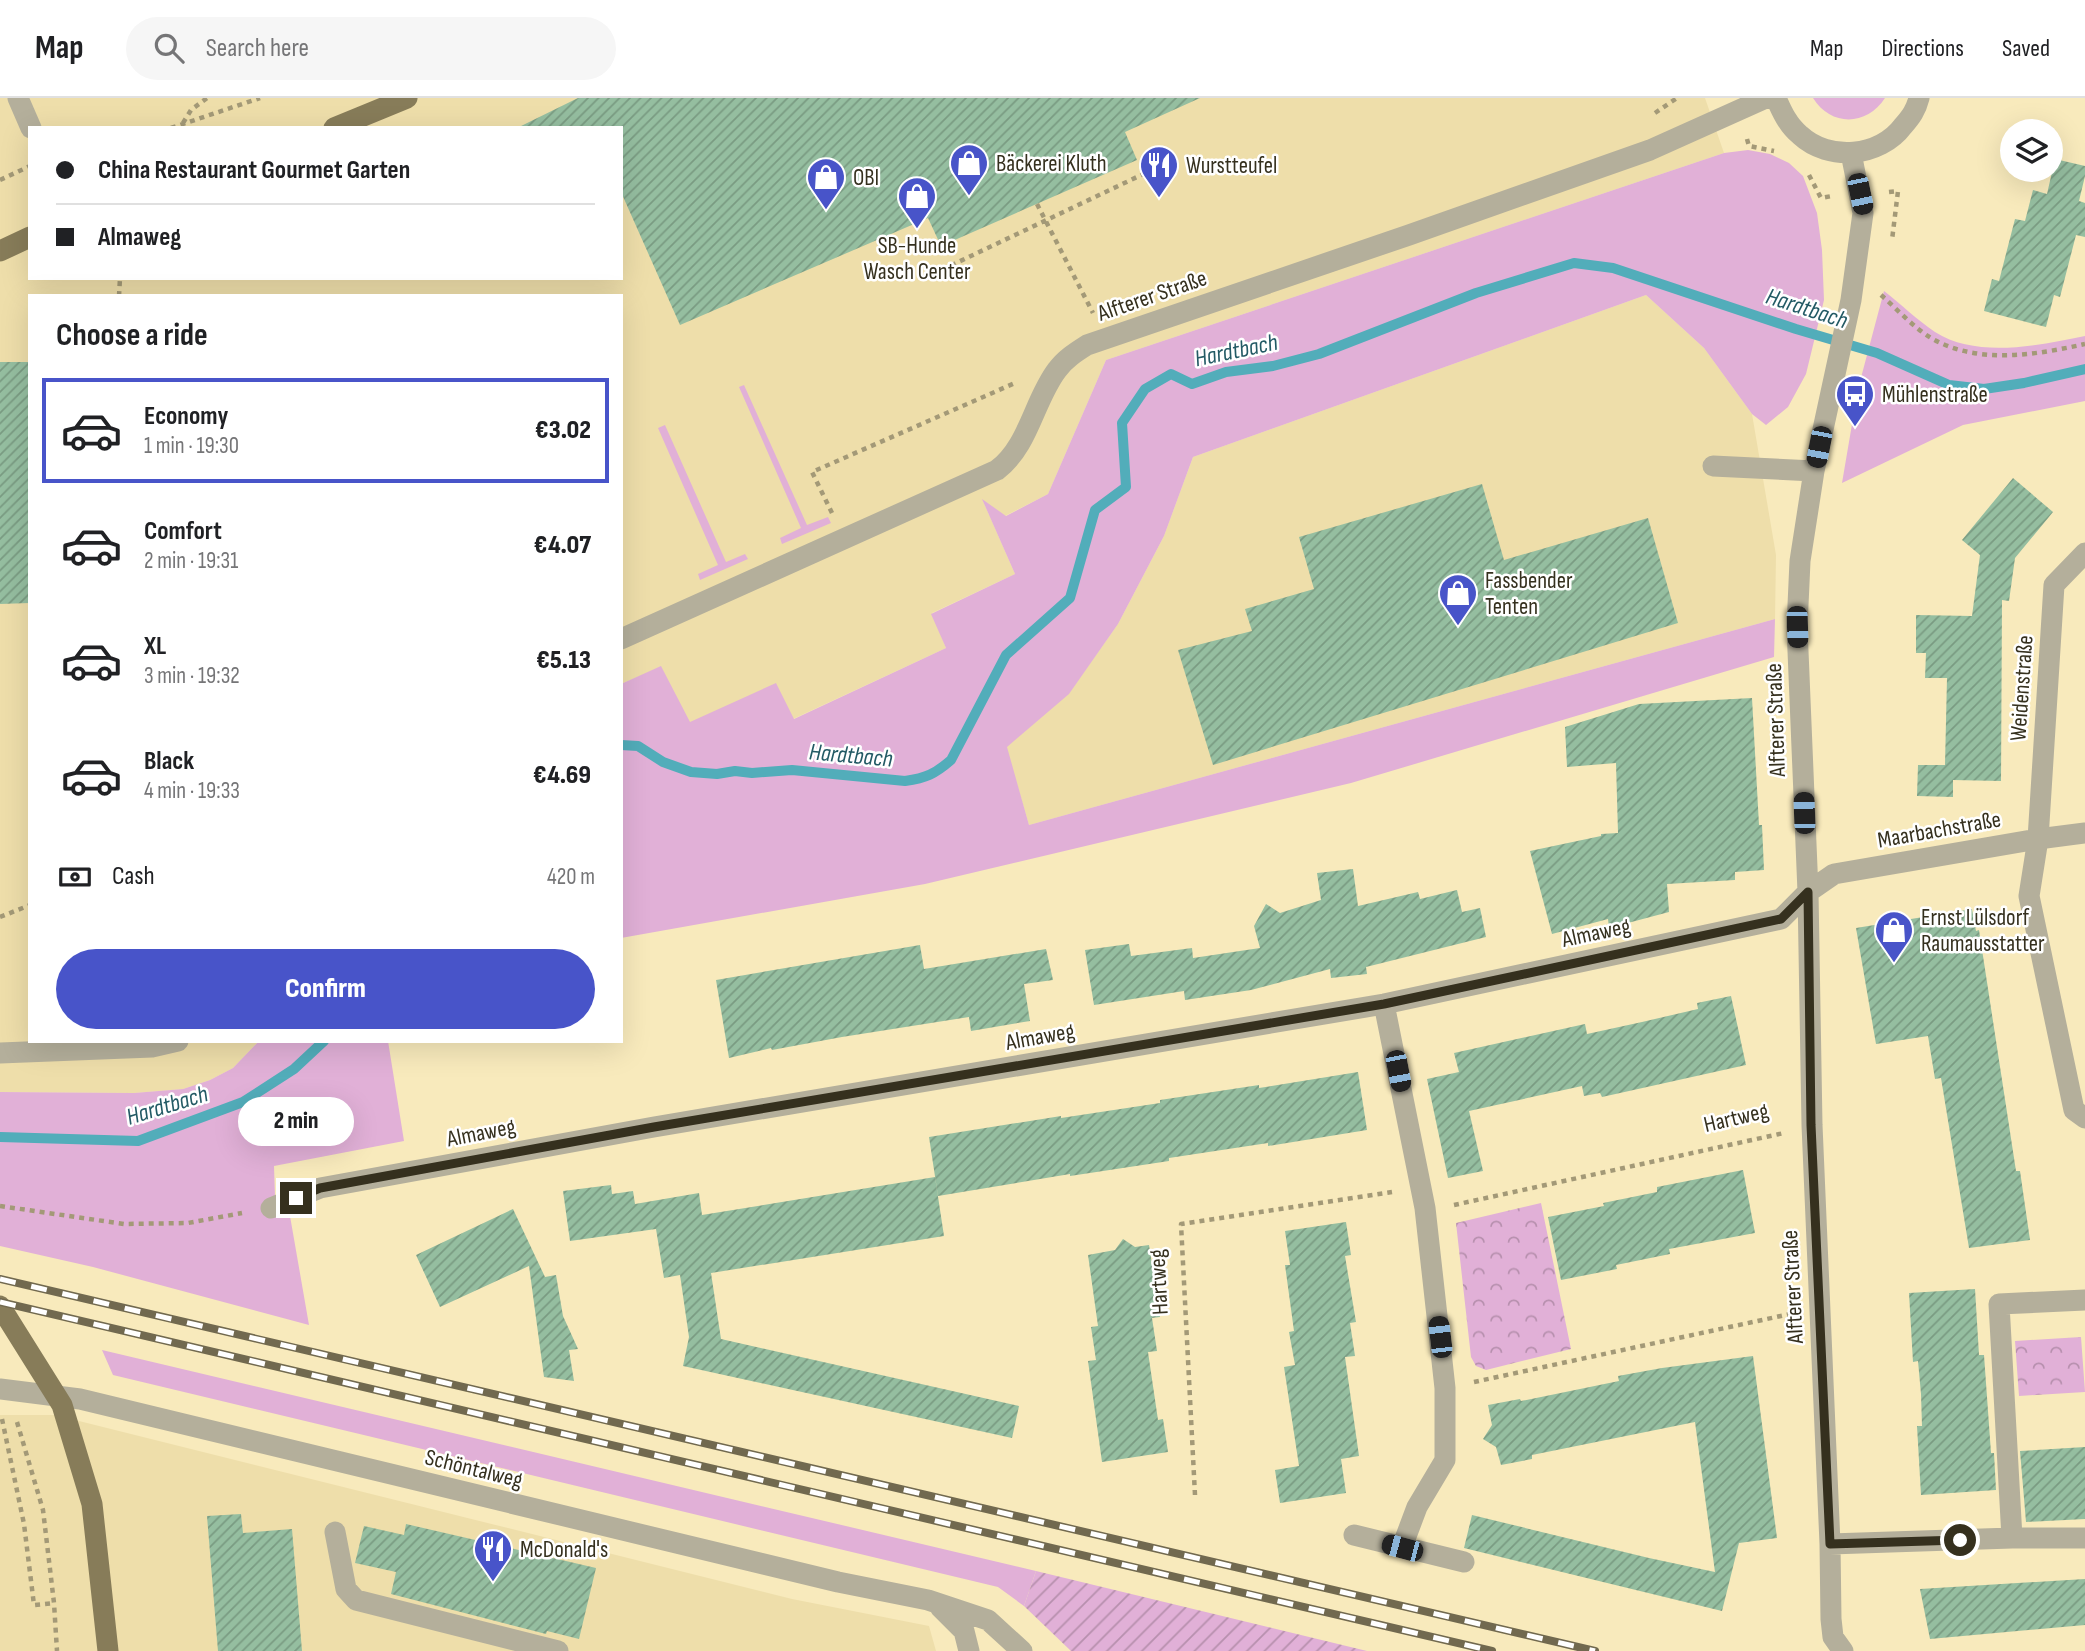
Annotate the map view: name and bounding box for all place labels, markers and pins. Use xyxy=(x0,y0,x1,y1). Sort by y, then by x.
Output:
shop icon: Bäckerei Kluth xyxy=(948,142,990,197)
restaurant icon: Wurstteufel xyxy=(1138,144,1180,199)
place label: Bäckerei Kluth xyxy=(996,150,1107,178)
place label: Wurstteufel xyxy=(1186,152,1277,180)
shop icon: OBI xyxy=(805,156,847,211)
place label: OBI xyxy=(853,164,879,192)
shop icon: SB-Hunde Wasch Center xyxy=(896,175,938,230)
place label: SB-Hunde Wasch Center xyxy=(863,232,971,286)
bus stop icon: Mühlenstraße xyxy=(1834,373,1876,428)
place label: Mühlenstraße xyxy=(1882,381,1988,409)
place label: Fassbender Tenten xyxy=(1485,567,1573,621)
shop icon: Fassbender Tenten xyxy=(1437,572,1479,627)
place label: Ernst Lülsdorf Raumausstatter xyxy=(1921,904,2045,958)
shop icon: Ernst Lülsdorf Raumausstatter xyxy=(1873,909,1915,964)
restaurant icon: McDonald's xyxy=(472,1528,514,1583)
place label: McDonald's xyxy=(520,1536,608,1564)

